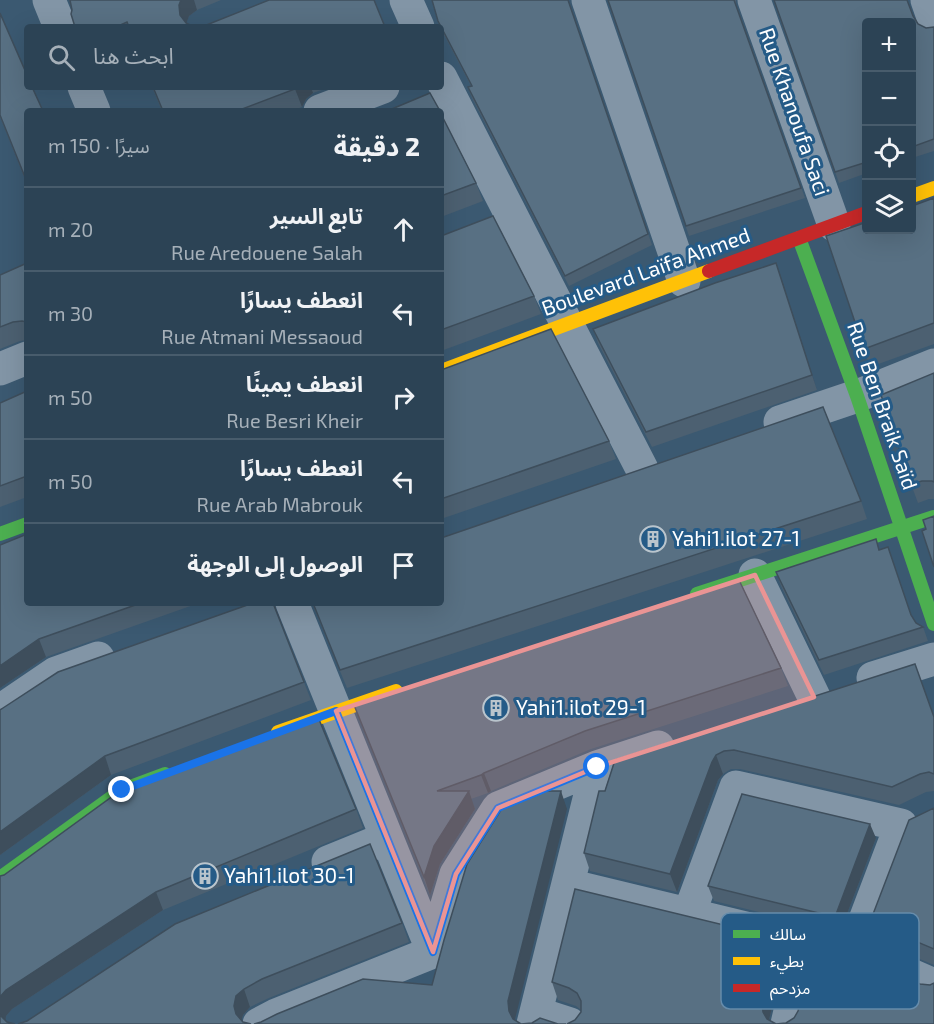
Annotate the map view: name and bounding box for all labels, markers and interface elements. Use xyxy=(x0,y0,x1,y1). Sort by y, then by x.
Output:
map controls xyxy=(862,18,916,234)
button: + xyxy=(862,18,916,72)
search box xyxy=(24,24,444,90)
street label: Rue Khanoufa Saci xyxy=(755,24,836,199)
icon: search xyxy=(45,41,78,74)
text: ابحث هنا xyxy=(93,42,174,68)
button: − xyxy=(862,72,916,126)
button: locate xyxy=(862,126,916,180)
text: 2 دقيقة xyxy=(334,130,420,161)
text: سيرًا · 150 m xyxy=(48,133,150,157)
button: layers xyxy=(862,180,916,234)
text: تابع السير xyxy=(270,202,363,228)
icon: ahead xyxy=(387,213,420,246)
text: 20 m xyxy=(48,217,93,241)
street label: Boulevard Laïfa Ahmed xyxy=(538,221,753,320)
text: Rue Aredouene Salah xyxy=(171,240,363,264)
text: انعطف يسارًا xyxy=(240,286,363,312)
icon: left xyxy=(387,297,420,330)
text: 30 m xyxy=(48,301,93,325)
street label: Rue Ben Braik Saïd xyxy=(843,318,924,493)
text: Rue Atmani Messaoud xyxy=(161,324,363,348)
text: انعطف يمينًا xyxy=(246,370,363,396)
icon: right xyxy=(387,381,420,414)
text: 50 m xyxy=(48,385,93,409)
text: Rue Besri Kheir xyxy=(226,408,363,432)
text: انعطف يسارًا xyxy=(240,454,363,480)
icon: left xyxy=(387,465,420,498)
text: 50 m xyxy=(48,469,93,493)
text: Rue Arab Mabrouk xyxy=(197,492,363,516)
building icon: Yahi1.ilot 27-1 xyxy=(638,524,668,554)
place label: Yahi1.ilot 27-1 xyxy=(672,525,800,550)
icon: arrive xyxy=(387,549,420,582)
text: الوصول إلى الوجهة xyxy=(187,550,363,576)
building icon: Yahi1.ilot 29-1 xyxy=(481,693,511,723)
place label: Yahi1.ilot 29-1 xyxy=(516,694,646,719)
route start xyxy=(583,753,609,779)
route end xyxy=(108,776,134,802)
building icon: Yahi1.ilot 30-1 xyxy=(190,861,220,891)
place label: Yahi1.ilot 30-1 xyxy=(224,862,354,887)
legend xyxy=(721,913,919,1009)
text: سالك xyxy=(770,924,806,943)
text: بطيء xyxy=(770,951,804,974)
text: مزدحم xyxy=(770,978,810,1001)

